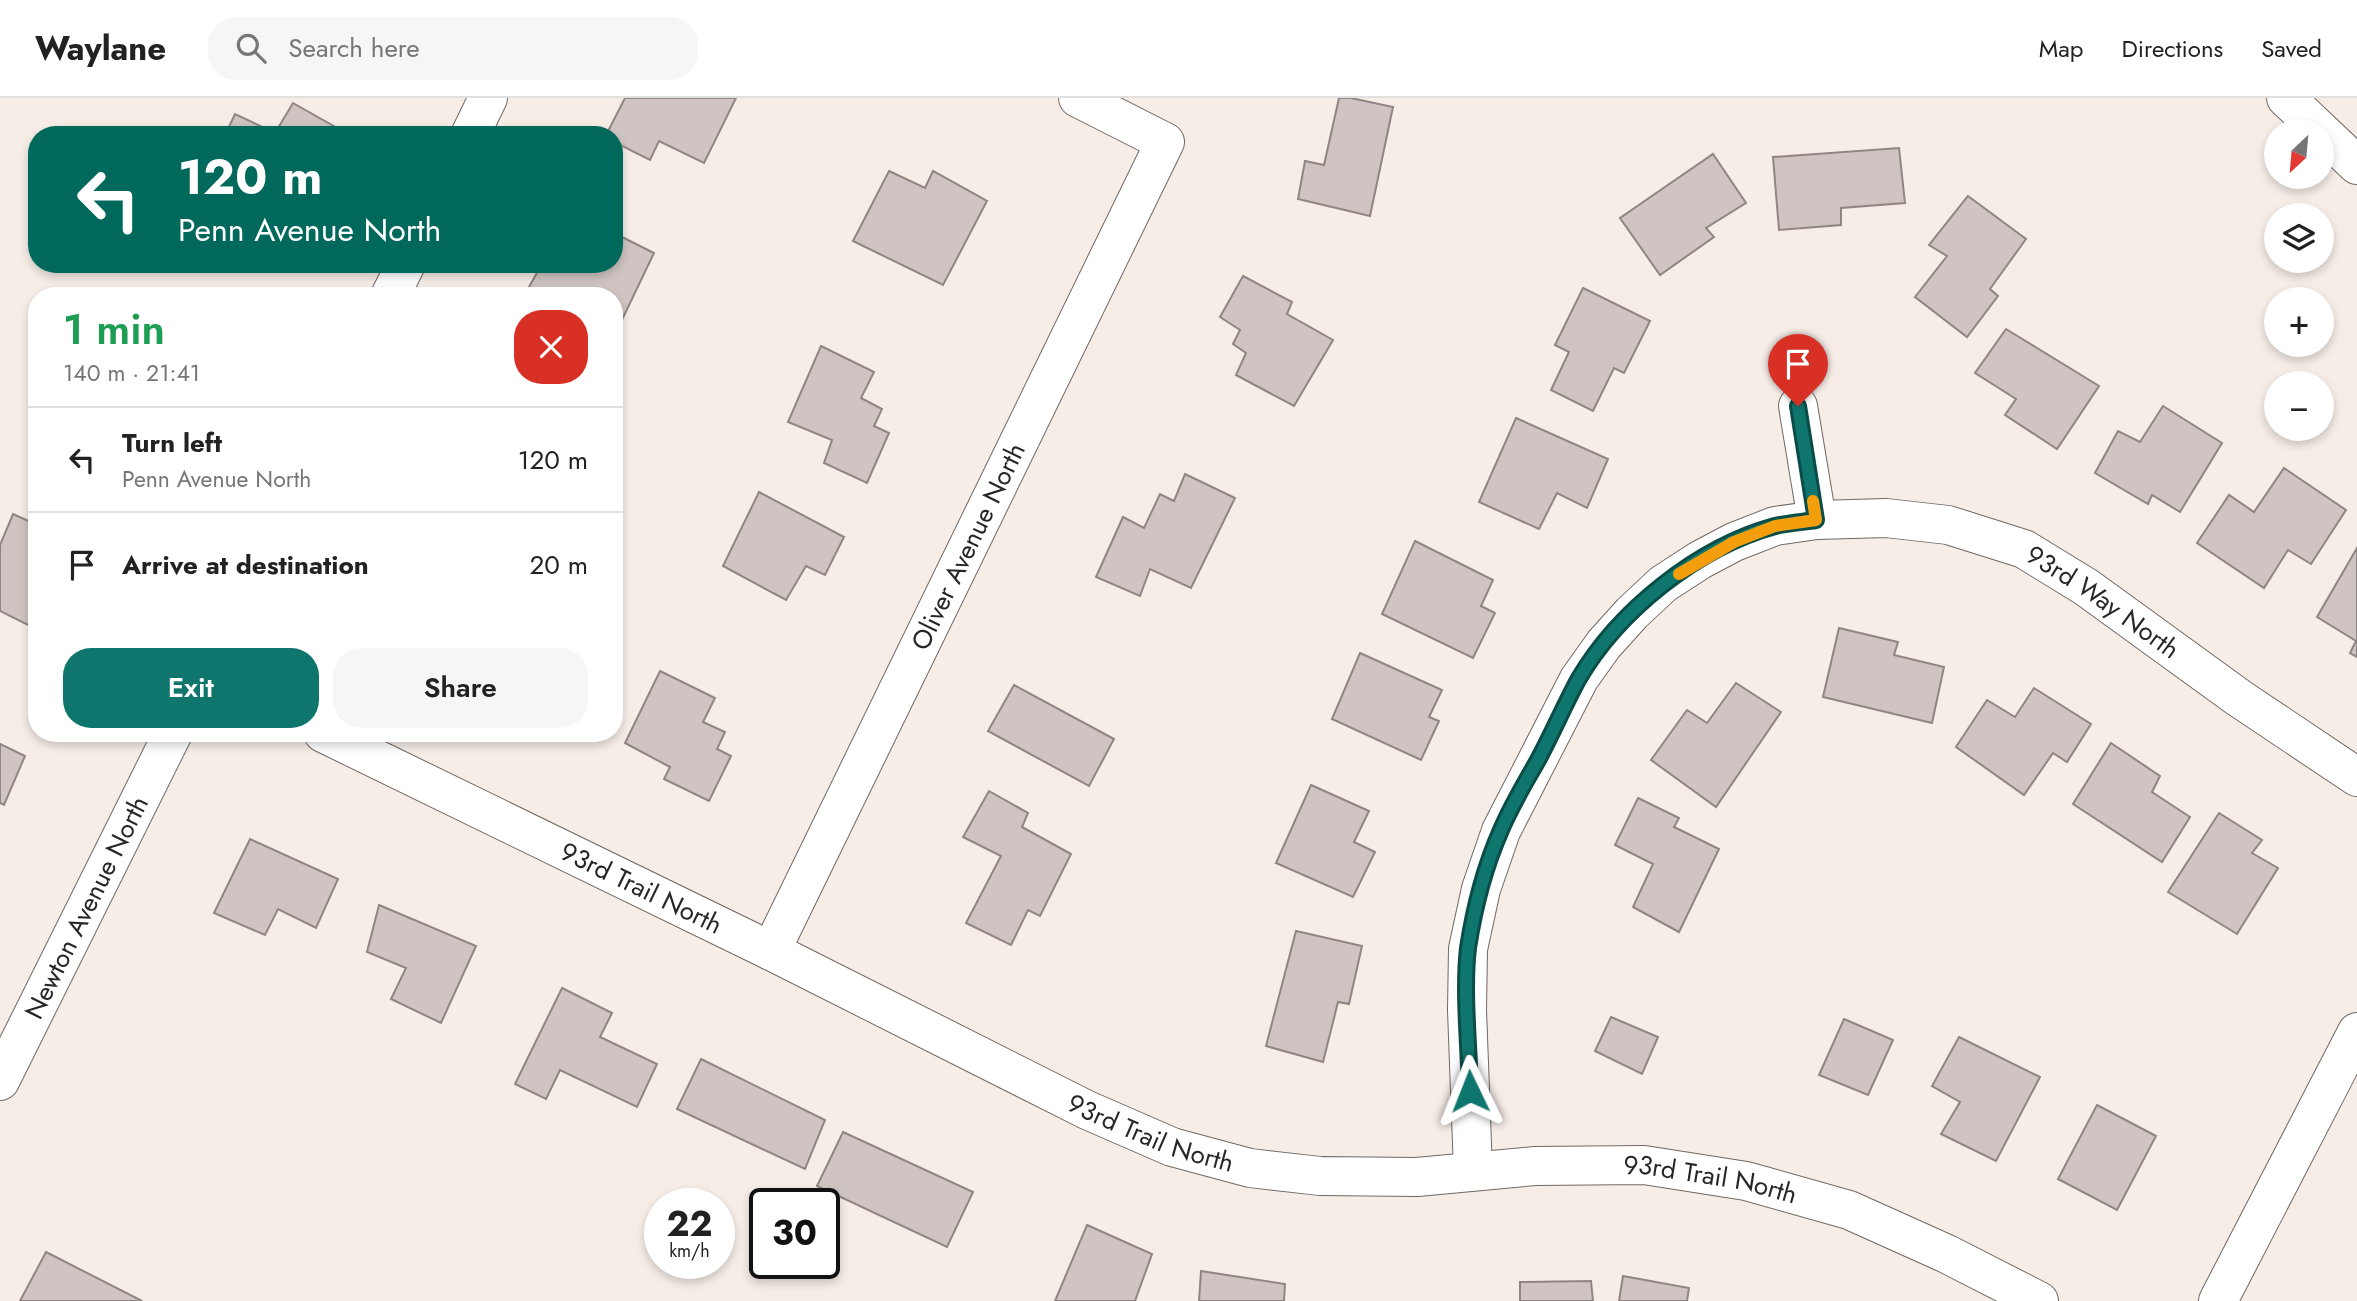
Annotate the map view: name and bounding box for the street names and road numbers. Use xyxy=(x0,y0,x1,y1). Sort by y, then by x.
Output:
street label: Oliver Avenue North xyxy=(901,436,1035,657)
street label: 93rd Way North xyxy=(2019,536,2187,668)
street label: Newton Avenue North xyxy=(15,789,158,1025)
street label: 93rd Trail North xyxy=(554,832,729,943)
street label: 93rd Trail North xyxy=(1061,1084,1238,1182)
street label: 93rd Trail North xyxy=(1623,1145,1801,1213)

